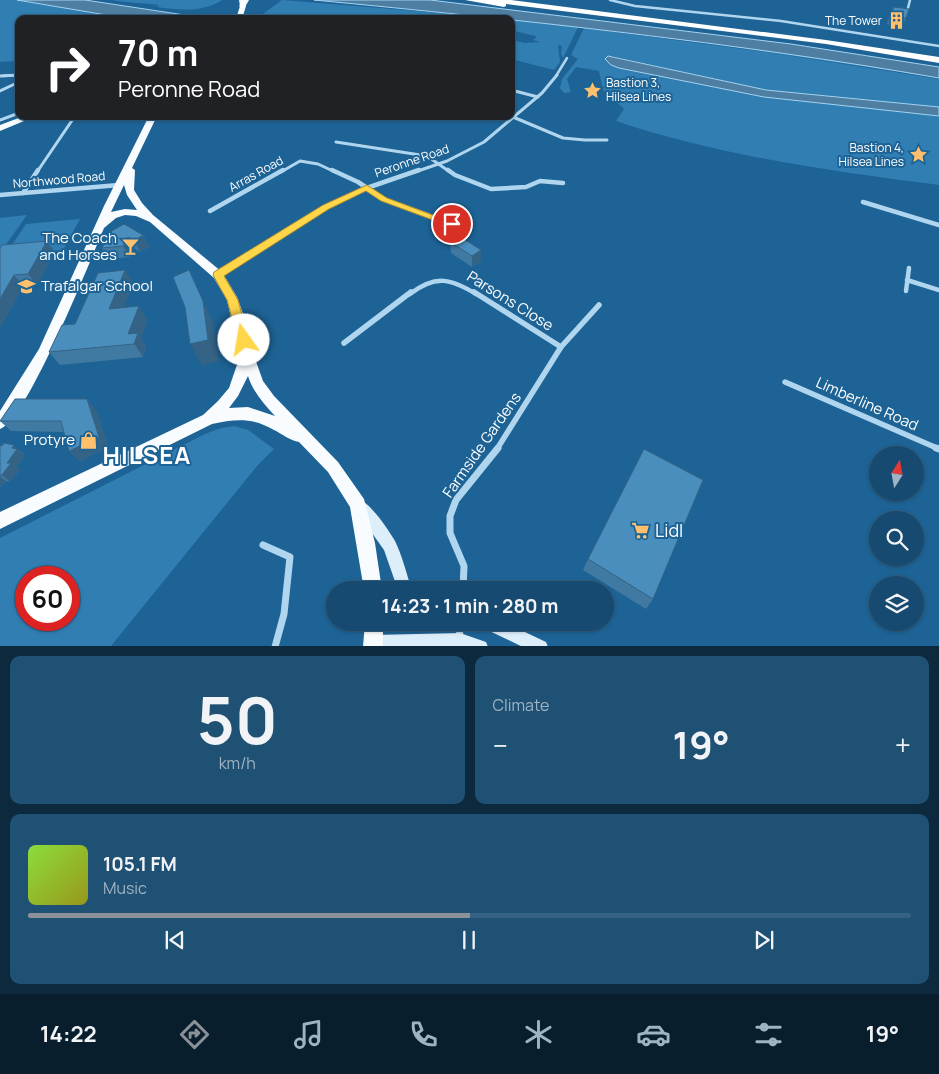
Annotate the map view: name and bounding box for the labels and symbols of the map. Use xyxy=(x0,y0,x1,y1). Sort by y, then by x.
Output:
building icon: The Tower xyxy=(886,11,906,31)
place label: The Tower xyxy=(825,12,883,29)
place label: Bastion 3, Hilsea Lines xyxy=(606,74,671,105)
place icon: Bastion 3, Hilsea Lines xyxy=(582,80,602,100)
place label: Bastion 4, Hilsea Lines xyxy=(839,139,904,170)
street label: Peronne Road xyxy=(372,140,451,181)
place icon: Bastion 4, Hilsea Lines xyxy=(908,145,928,165)
street label: Arras Road xyxy=(225,152,286,195)
street label: Northwood Road xyxy=(12,167,106,192)
pin xyxy=(431,203,473,245)
place label: The Coach and Horses xyxy=(39,227,117,265)
bar icon: The Coach and Horses xyxy=(121,237,141,257)
street label: Parsons Close xyxy=(463,266,558,336)
place label: Trafalgar School xyxy=(41,275,153,296)
school or university icon: Trafalgar School xyxy=(17,276,37,296)
position arrow xyxy=(217,313,269,365)
street label: Limberline Road xyxy=(813,372,922,436)
street label: Farmside Gardens xyxy=(437,388,526,502)
place label: Protyre xyxy=(24,429,75,450)
shop icon: Protyre xyxy=(79,430,99,450)
district label: HILSEA xyxy=(103,438,191,471)
north arrow xyxy=(869,446,924,501)
place label: Lidl xyxy=(655,518,683,542)
supermarket icon: Lidl xyxy=(631,521,651,541)
speed limit sign: 60 xyxy=(15,566,80,631)

